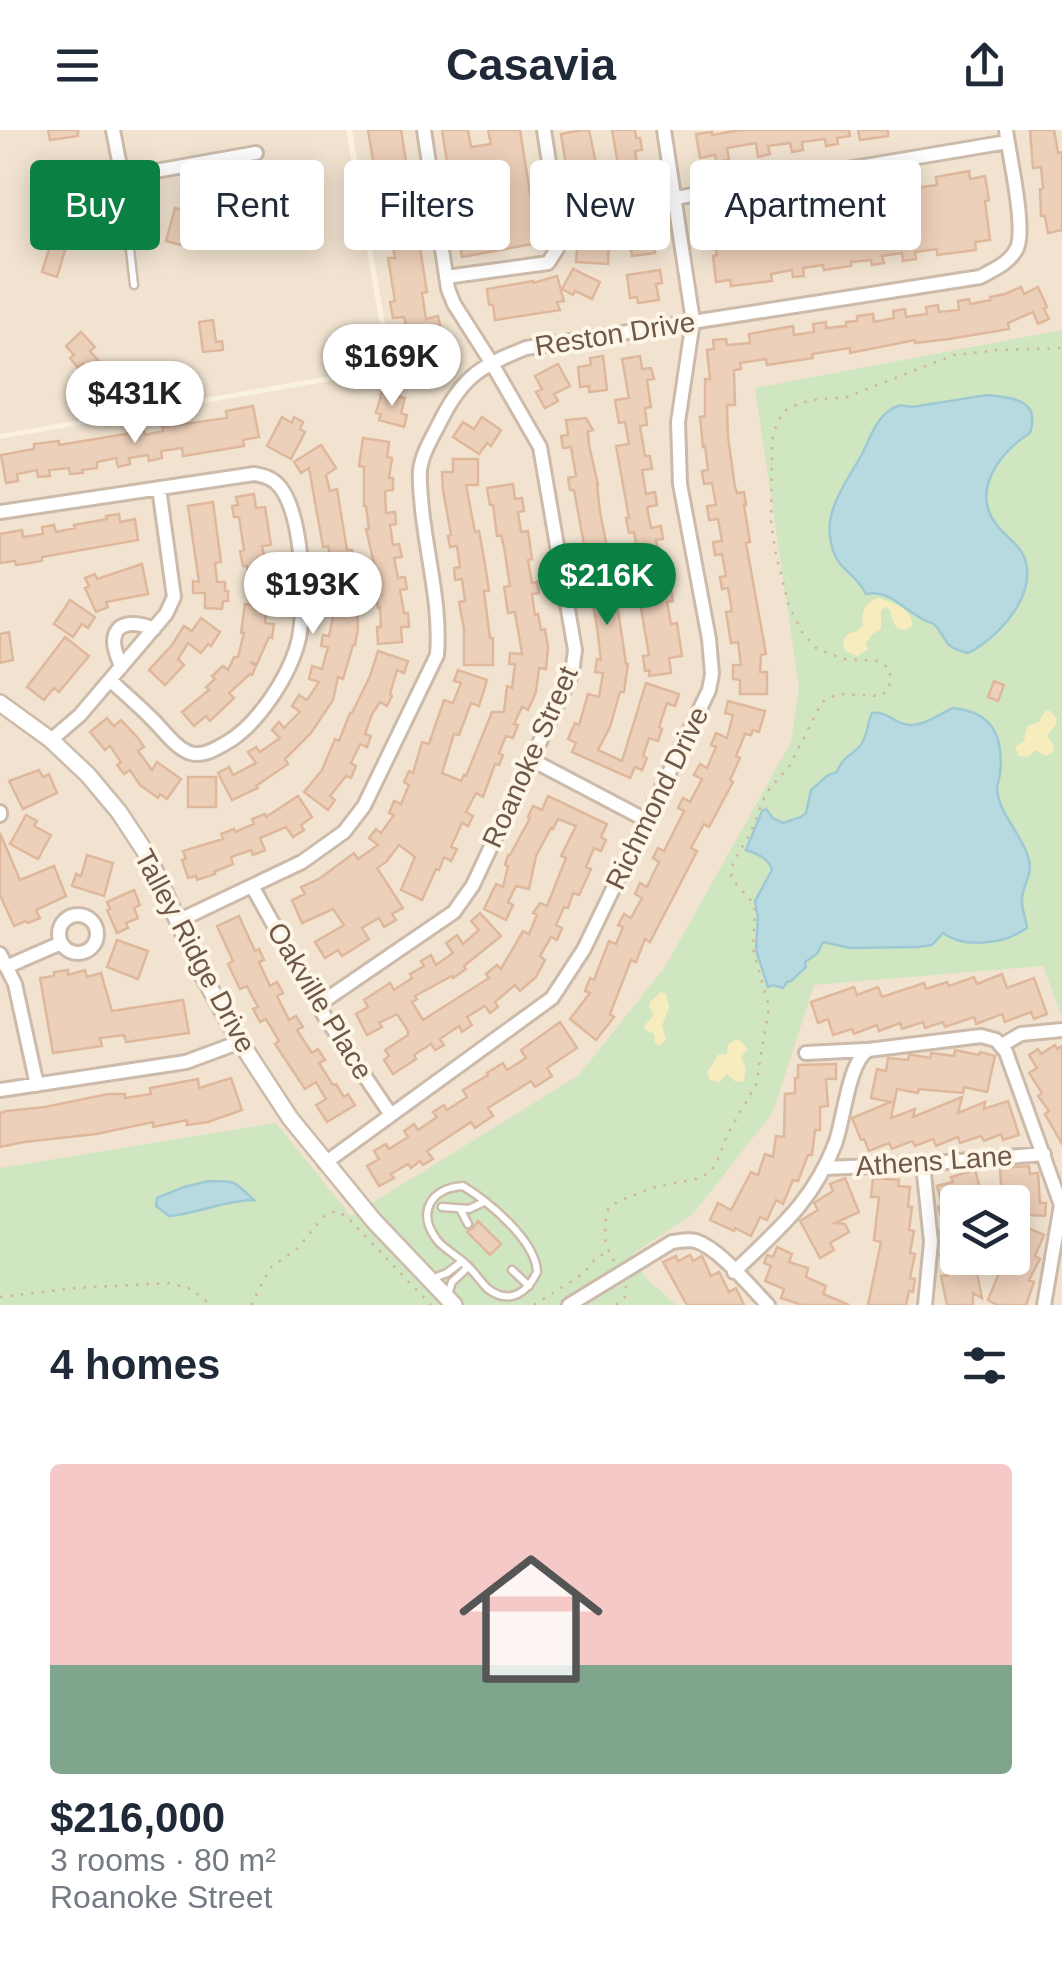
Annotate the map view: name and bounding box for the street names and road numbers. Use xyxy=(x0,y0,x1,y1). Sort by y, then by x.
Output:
street label: Reston Drive xyxy=(533,306,697,362)
street label: Roanoke Street xyxy=(476,662,584,852)
street label: Richmond Drive xyxy=(599,702,715,894)
street label: Talley Ridge Drive xyxy=(128,844,262,1058)
street label: Oakville Place xyxy=(261,917,379,1085)
street label: Athens Lane xyxy=(854,1140,1014,1182)

